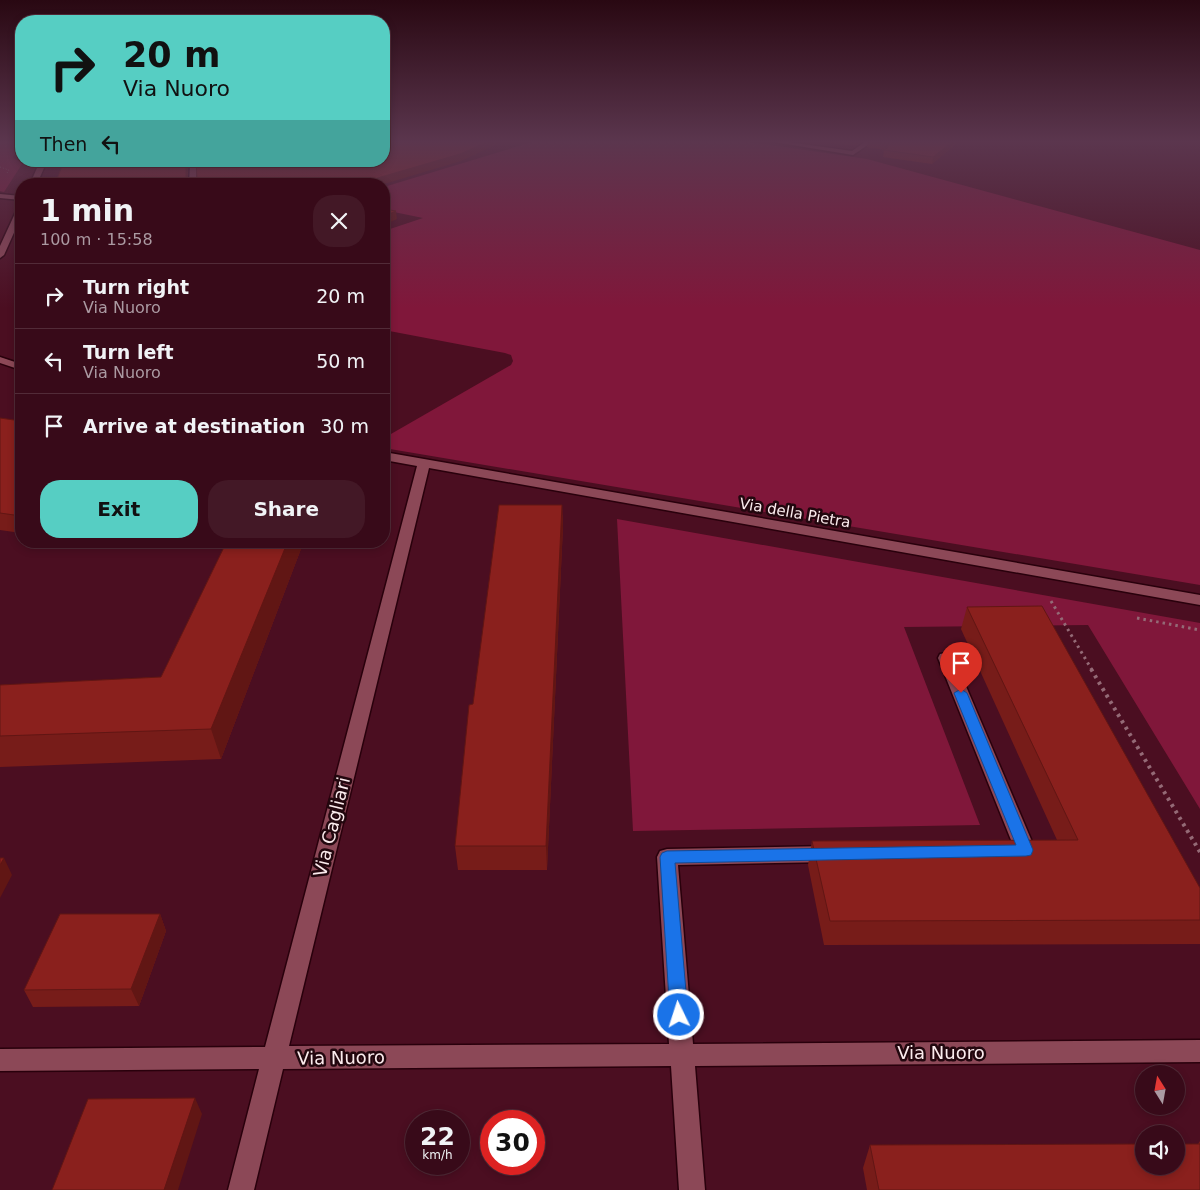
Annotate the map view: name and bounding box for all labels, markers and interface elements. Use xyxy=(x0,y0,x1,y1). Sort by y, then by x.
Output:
icon: right xyxy=(40,35,105,100)
text: 20 m xyxy=(123,35,220,75)
text: Via Nuoro xyxy=(123,76,230,101)
icon: left xyxy=(97,130,125,158)
text: Then xyxy=(40,133,87,155)
text: 1 min xyxy=(40,193,134,228)
button: close xyxy=(313,195,365,247)
text: 100 m · 15:58 xyxy=(40,230,153,249)
text: Turn right xyxy=(83,276,189,298)
icon: right xyxy=(40,282,68,310)
text: 20 m xyxy=(316,285,365,307)
text: Via Nuoro xyxy=(83,298,161,317)
text: Turn left xyxy=(83,341,174,363)
icon: left xyxy=(40,347,68,375)
text: 50 m xyxy=(316,350,365,372)
text: Via Nuoro xyxy=(83,363,161,382)
icon: arrive xyxy=(40,412,68,440)
text: Arrive at destination xyxy=(83,415,305,437)
text: 30 m xyxy=(320,415,369,437)
button: Exit xyxy=(40,480,198,538)
button: Share xyxy=(208,480,365,538)
street label: Via della Pietra xyxy=(738,494,852,532)
pin xyxy=(940,642,982,693)
icon: arrive xyxy=(947,649,975,677)
street label: Via Cagliari xyxy=(309,775,354,879)
position arrow xyxy=(652,988,704,1040)
street label: Via Nuoro xyxy=(897,1042,985,1063)
street label: Via Nuoro xyxy=(297,1046,385,1069)
north arrow xyxy=(1135,1065,1185,1115)
map controls xyxy=(1135,1065,1185,1175)
speed limit sign: 30 xyxy=(480,1110,545,1175)
text: 22 xyxy=(420,1122,455,1151)
button: sound xyxy=(1135,1125,1185,1175)
text: km/h xyxy=(422,1148,453,1162)

